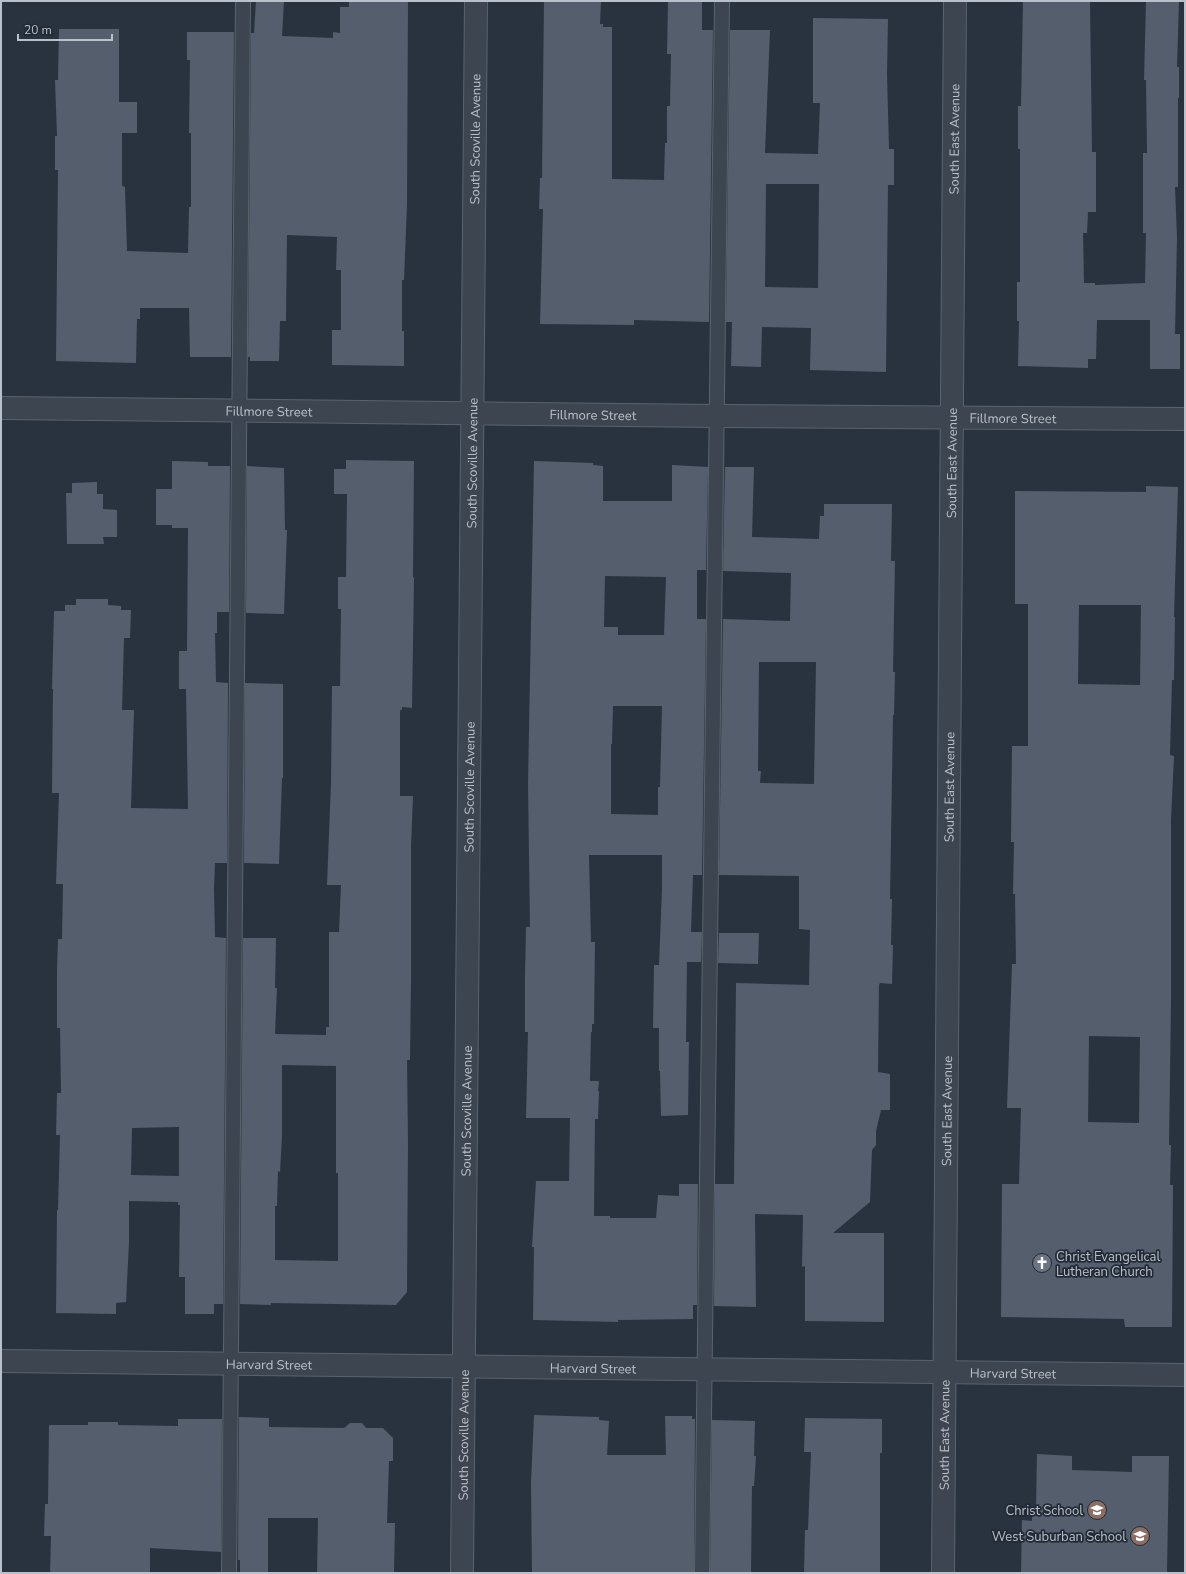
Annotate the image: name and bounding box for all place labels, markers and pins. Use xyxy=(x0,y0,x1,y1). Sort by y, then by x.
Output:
place label: Christ Evangelical Lutheran Church xyxy=(1056,1248,1160,1281)
church icon: Christ Evangelical Lutheran Church xyxy=(1031,1252,1053,1274)
school or university icon: Christ School xyxy=(1086,1499,1108,1521)
place label: Christ School xyxy=(1005,1502,1083,1520)
school or university icon: West Suburban School xyxy=(1129,1525,1151,1547)
place label: West Suburban School xyxy=(992,1528,1126,1546)

